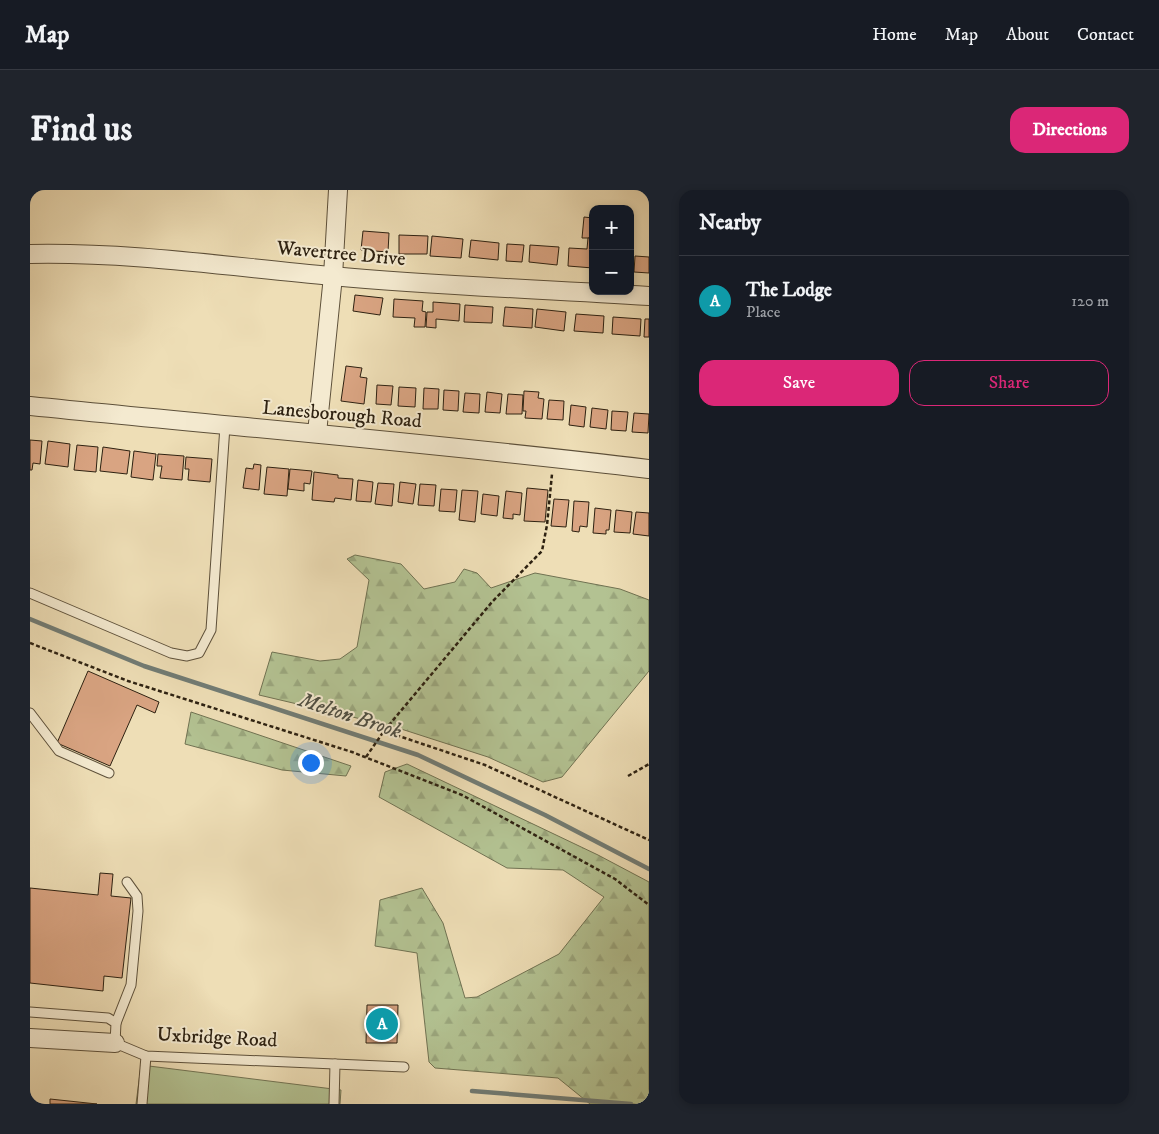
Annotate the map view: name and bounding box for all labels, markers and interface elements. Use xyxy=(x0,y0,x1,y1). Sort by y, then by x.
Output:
text: Map xyxy=(25,20,69,50)
text: Home xyxy=(872,24,917,46)
text: Map xyxy=(945,24,978,46)
text: About xyxy=(1006,24,1049,46)
text: Contact xyxy=(1077,24,1134,46)
button: Directions xyxy=(1010,107,1129,153)
text: Find us xyxy=(30,108,132,152)
map controls xyxy=(589,205,634,295)
button: + xyxy=(589,205,634,250)
text: Nearby xyxy=(699,210,761,236)
street label: Wavertree Drive xyxy=(275,236,406,272)
button: − xyxy=(589,250,634,295)
text: The Lodge xyxy=(746,279,832,302)
text: A xyxy=(710,291,720,311)
text: 120 m xyxy=(1071,291,1109,311)
text: Place xyxy=(746,302,780,322)
button: Save xyxy=(699,360,899,406)
button: Share xyxy=(909,360,1109,406)
street label: Lanesborough Road xyxy=(261,396,423,434)
water label: Melton Brook xyxy=(294,687,405,745)
your location xyxy=(298,750,324,776)
pin: A xyxy=(366,1005,398,1043)
street label: Uxbridge Road xyxy=(156,1022,278,1054)

